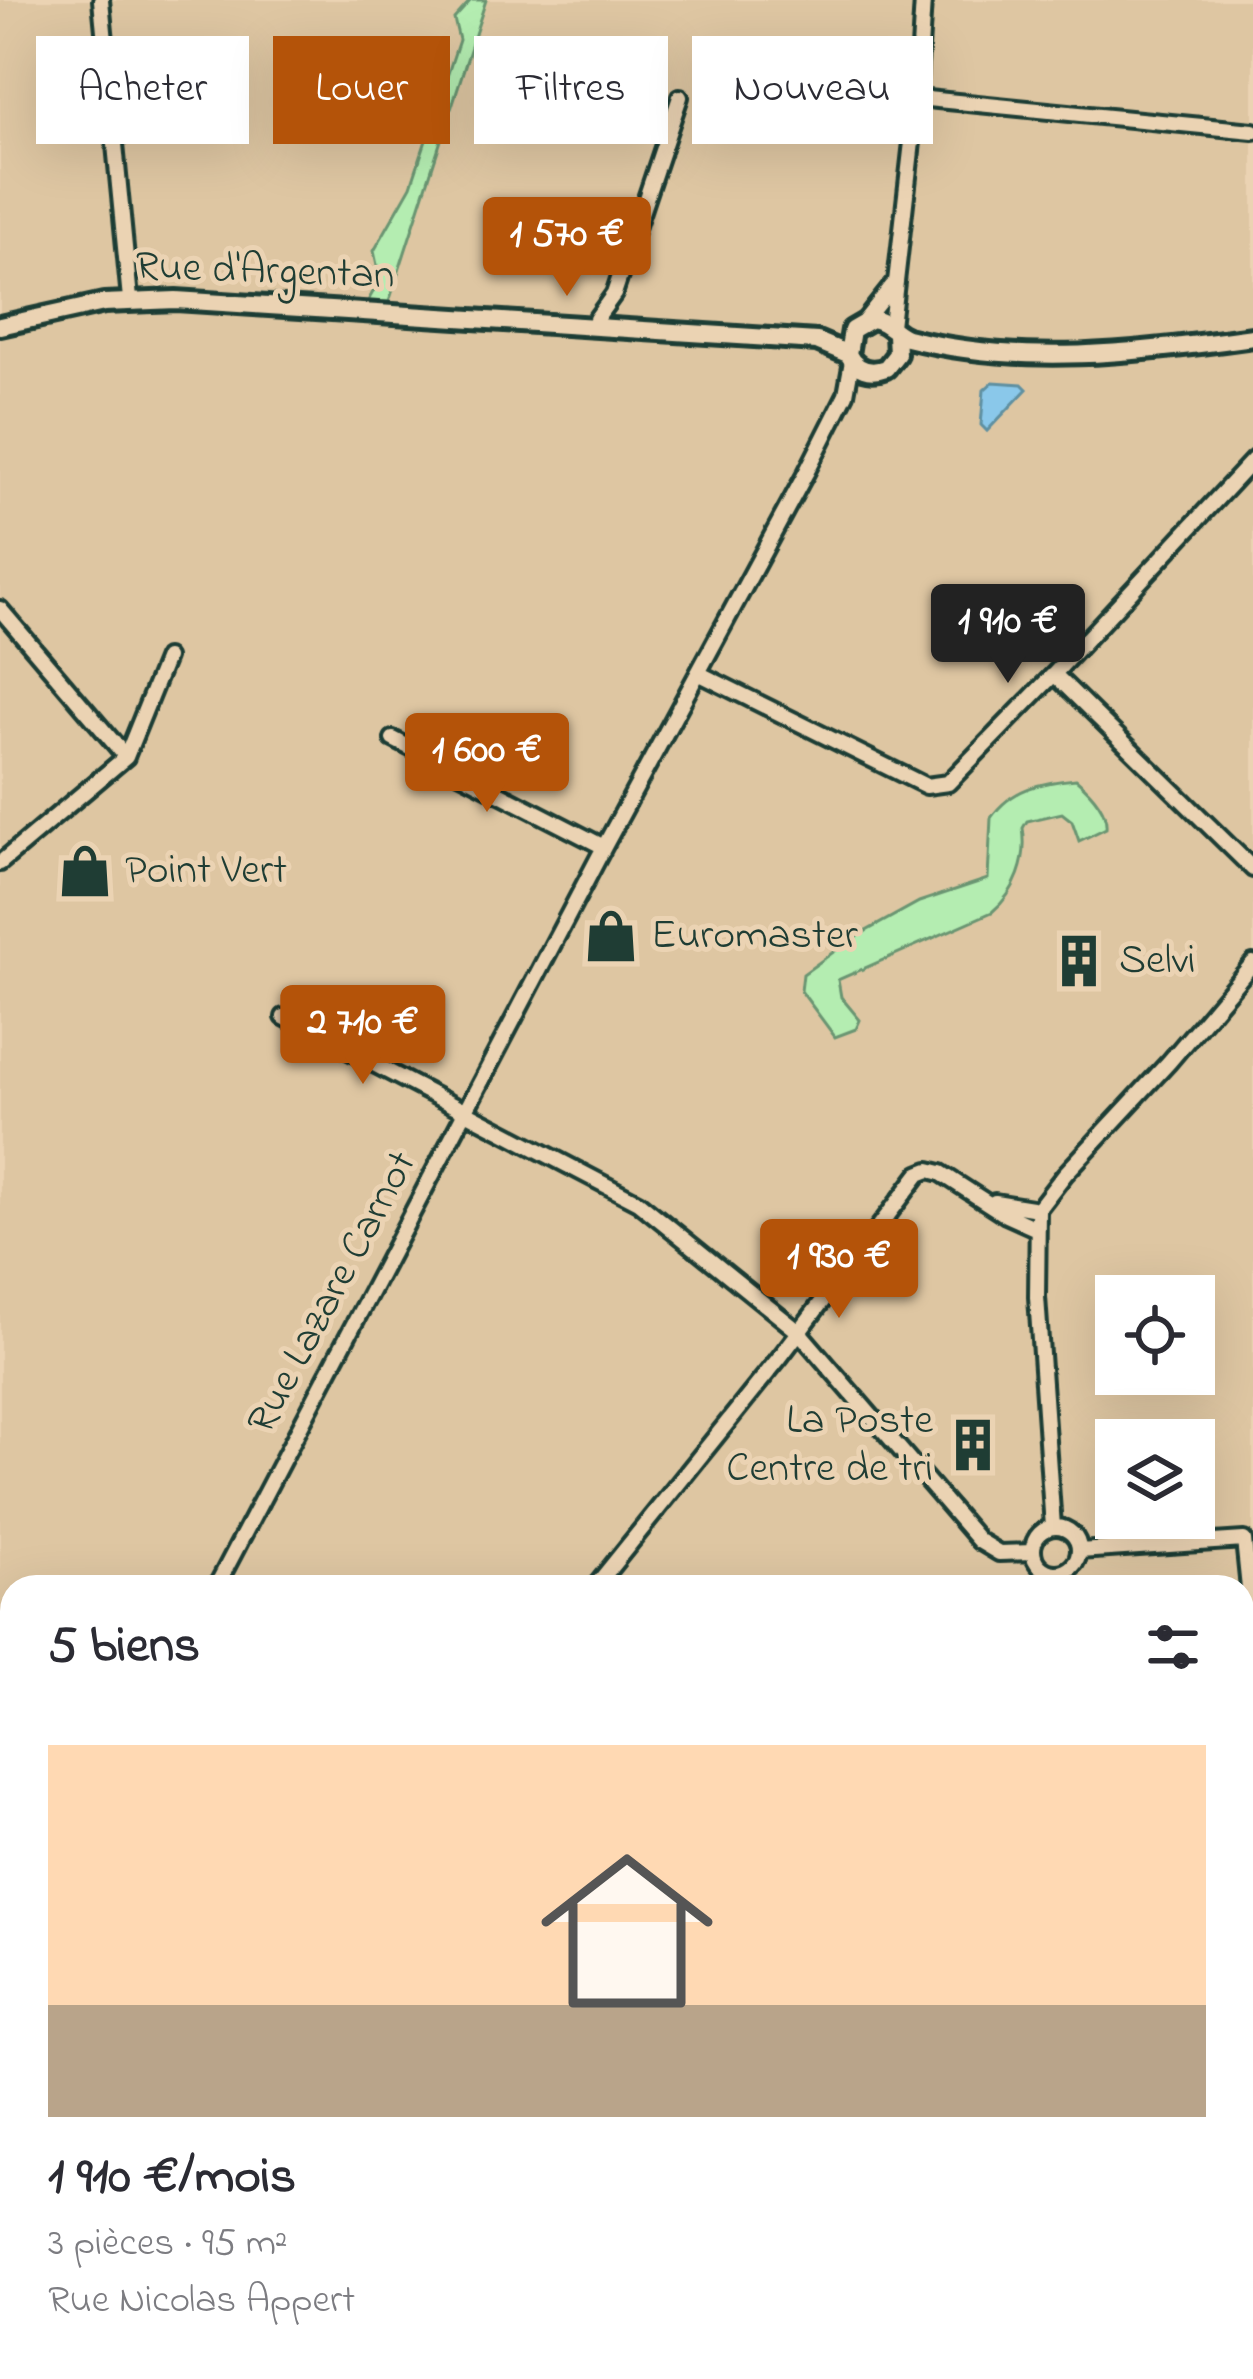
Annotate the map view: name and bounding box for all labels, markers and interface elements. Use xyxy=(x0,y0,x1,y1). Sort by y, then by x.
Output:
chip: Acheter xyxy=(36,36,249,144)
chip: Louer xyxy=(273,36,450,144)
chip: Filtres xyxy=(474,36,668,144)
chip: Nouveau xyxy=(692,36,933,144)
pin: 1 570 € xyxy=(456,197,678,299)
text: 1 570 € xyxy=(510,207,624,264)
street label: Rue d'Argentan xyxy=(134,237,396,307)
pin: 1 910 € xyxy=(897,584,1119,686)
text: 1 910 € xyxy=(958,594,1058,651)
pin: 1 600 € xyxy=(376,713,598,815)
text: 1 600 € xyxy=(432,723,542,780)
place label: Point Vert xyxy=(125,841,287,902)
shop icon: Point Vert xyxy=(56,842,114,900)
place label: Euromaster xyxy=(651,906,859,967)
shop icon: Euromaster xyxy=(582,907,640,965)
place label: Selvi xyxy=(1119,931,1196,992)
building icon: Selvi xyxy=(1050,932,1108,990)
pin: 2 710 € xyxy=(252,985,474,1087)
text: 2 710 € xyxy=(307,995,419,1052)
street label: Rue Lazare Carnot xyxy=(233,1141,433,1445)
pin: 1 930 € xyxy=(728,1219,950,1321)
text: 1 930 € xyxy=(787,1229,891,1286)
map controls xyxy=(1095,1275,1215,1539)
button: locate xyxy=(1095,1275,1215,1395)
place label: La Poste Centre de tri xyxy=(726,1391,933,1500)
building icon: La Poste Centre de tri xyxy=(944,1416,1002,1474)
button: layers xyxy=(1095,1419,1215,1539)
text: 5 biens xyxy=(48,1610,200,1685)
icon: filters xyxy=(1140,1614,1206,1680)
icon: home xyxy=(519,1823,735,2039)
text: 1 910 €/mois xyxy=(48,2141,296,2216)
text: 3 pièces · 95 m² xyxy=(48,2216,288,2273)
text: Rue Nicolas Appert xyxy=(48,2273,355,2330)

